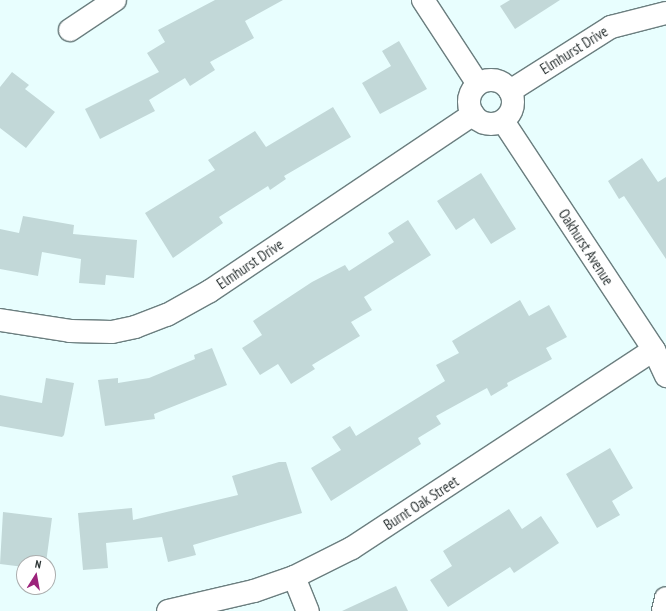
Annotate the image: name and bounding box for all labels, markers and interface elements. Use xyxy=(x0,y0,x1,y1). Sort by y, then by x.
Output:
street label: Elmhurst Drive xyxy=(537,22,611,78)
street label: Oakhurst Avenue xyxy=(555,205,617,289)
street label: Elmhurst Drive xyxy=(213,235,287,293)
street label: Burnt Oak Street xyxy=(380,472,462,534)
north arrow xyxy=(16,555,56,595)
text: N xyxy=(34,557,42,572)

